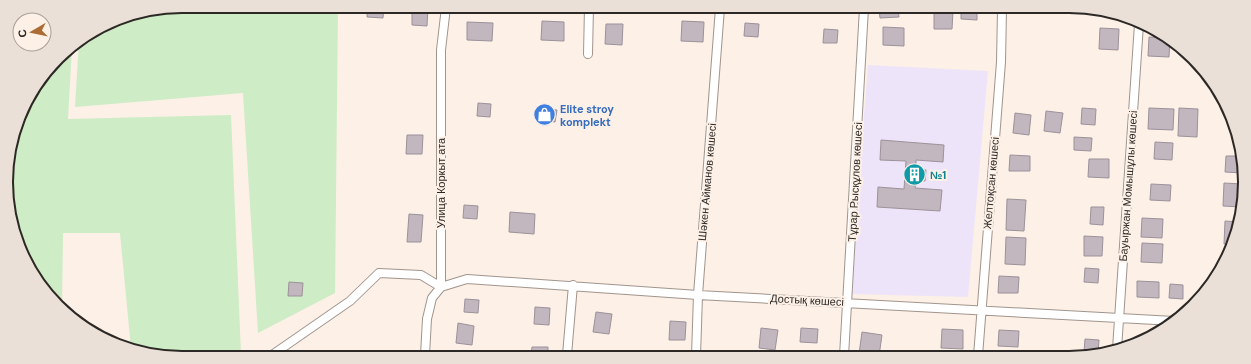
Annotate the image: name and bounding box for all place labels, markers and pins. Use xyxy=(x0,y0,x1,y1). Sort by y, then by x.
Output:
shop icon: Elite stroy komplekt xyxy=(532,102,558,128)
place label: Elite stroy komplekt xyxy=(560,102,614,129)
building icon: №1 xyxy=(902,162,928,188)
place label: №1 xyxy=(930,168,946,182)

